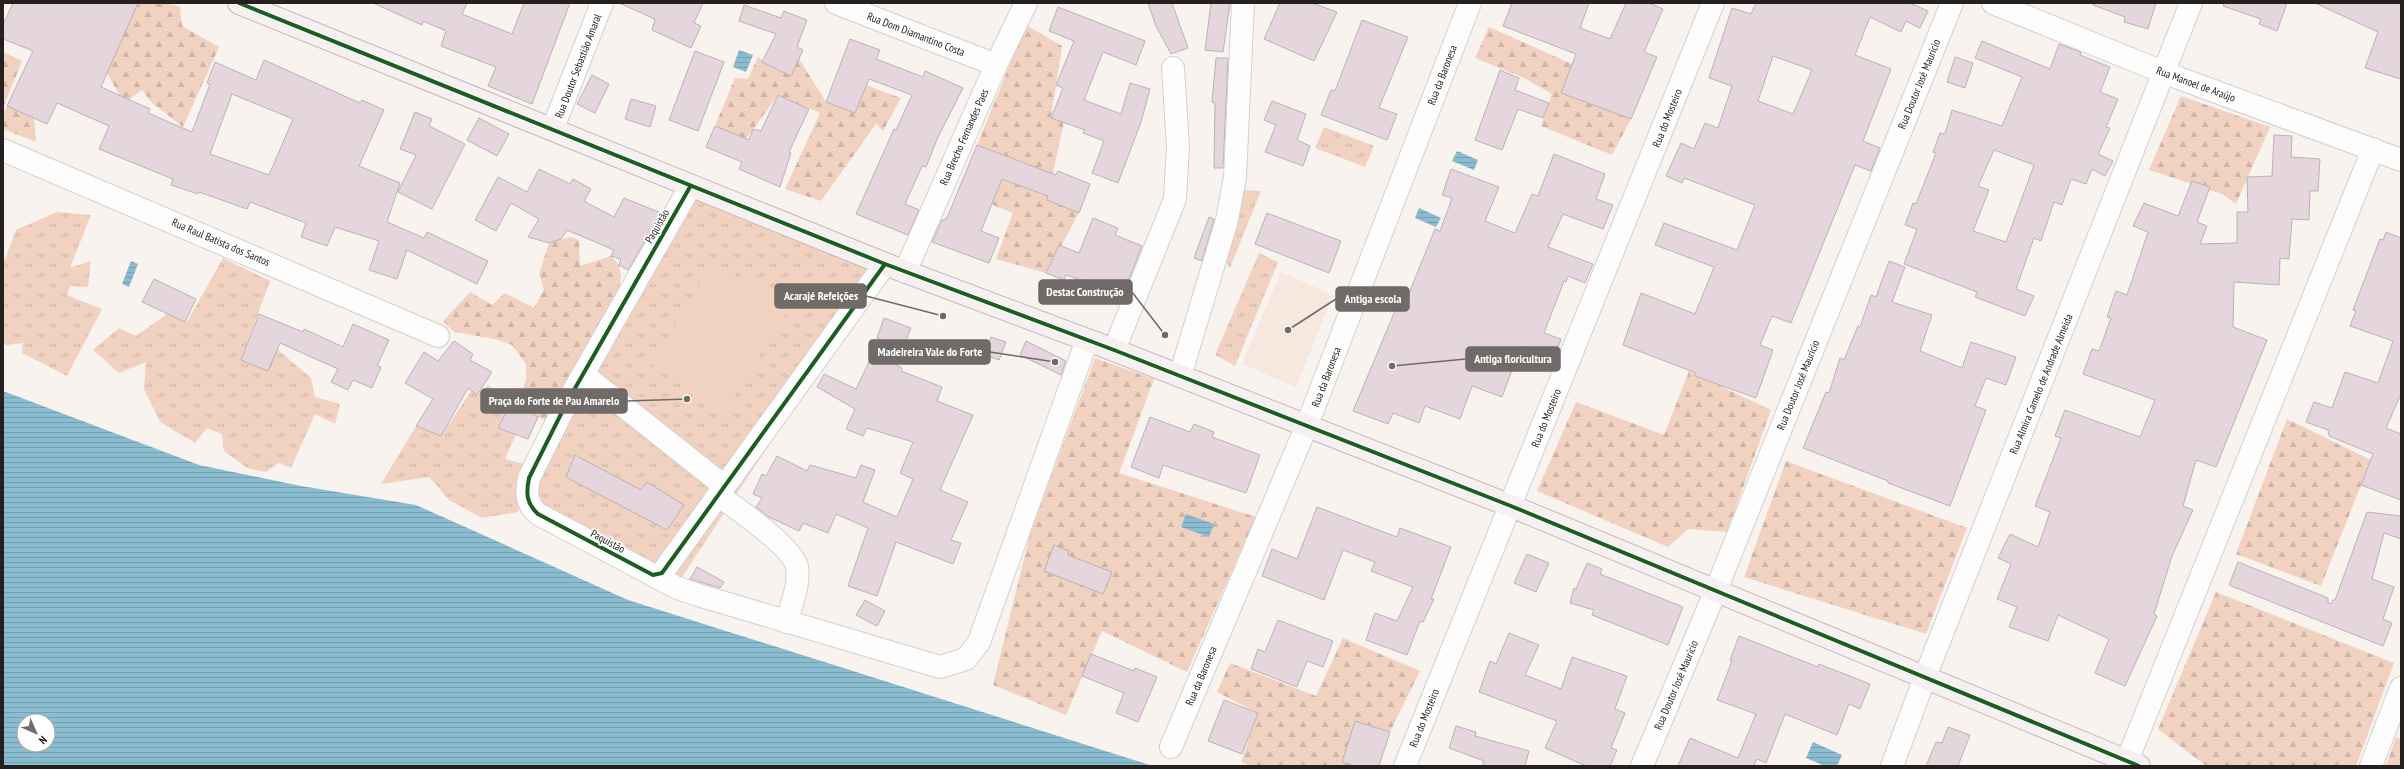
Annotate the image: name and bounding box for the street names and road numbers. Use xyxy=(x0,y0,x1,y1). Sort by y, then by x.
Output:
street label: Rua Dom Diamantino Costa xyxy=(865,9,967,59)
street label: Rua Doutor Sebastião Amaral xyxy=(552,11,605,120)
street label: Rua Doutor José Maurício xyxy=(1895,37,1944,131)
street label: Rua da Baronesa xyxy=(1424,43,1460,107)
street label: Rua Manoel de Araújo xyxy=(2155,63,2238,105)
street label: Rua Brecho Fernandes Paes xyxy=(936,86,992,187)
street label: Rua do Mosteiro xyxy=(1649,87,1685,149)
street label: Paquistão xyxy=(642,206,672,245)
street label: Rua Raul Batista dos Santos xyxy=(170,215,273,269)
street label: Rua Almira Camelo de Andrade Almeida xyxy=(2006,312,2076,456)
street label: Rua Doutor José Maurício xyxy=(1774,338,1823,432)
street label: Rua da Baronesa xyxy=(1308,345,1344,409)
street label: Rua do Mosteiro xyxy=(1528,387,1564,449)
street label: Paquistão xyxy=(588,526,628,556)
street label: Rua Doutor José Maurício xyxy=(1651,638,1701,732)
street label: Rua da Baronesa xyxy=(1182,644,1220,708)
street label: Rua do Mosteiro xyxy=(1406,687,1442,749)

